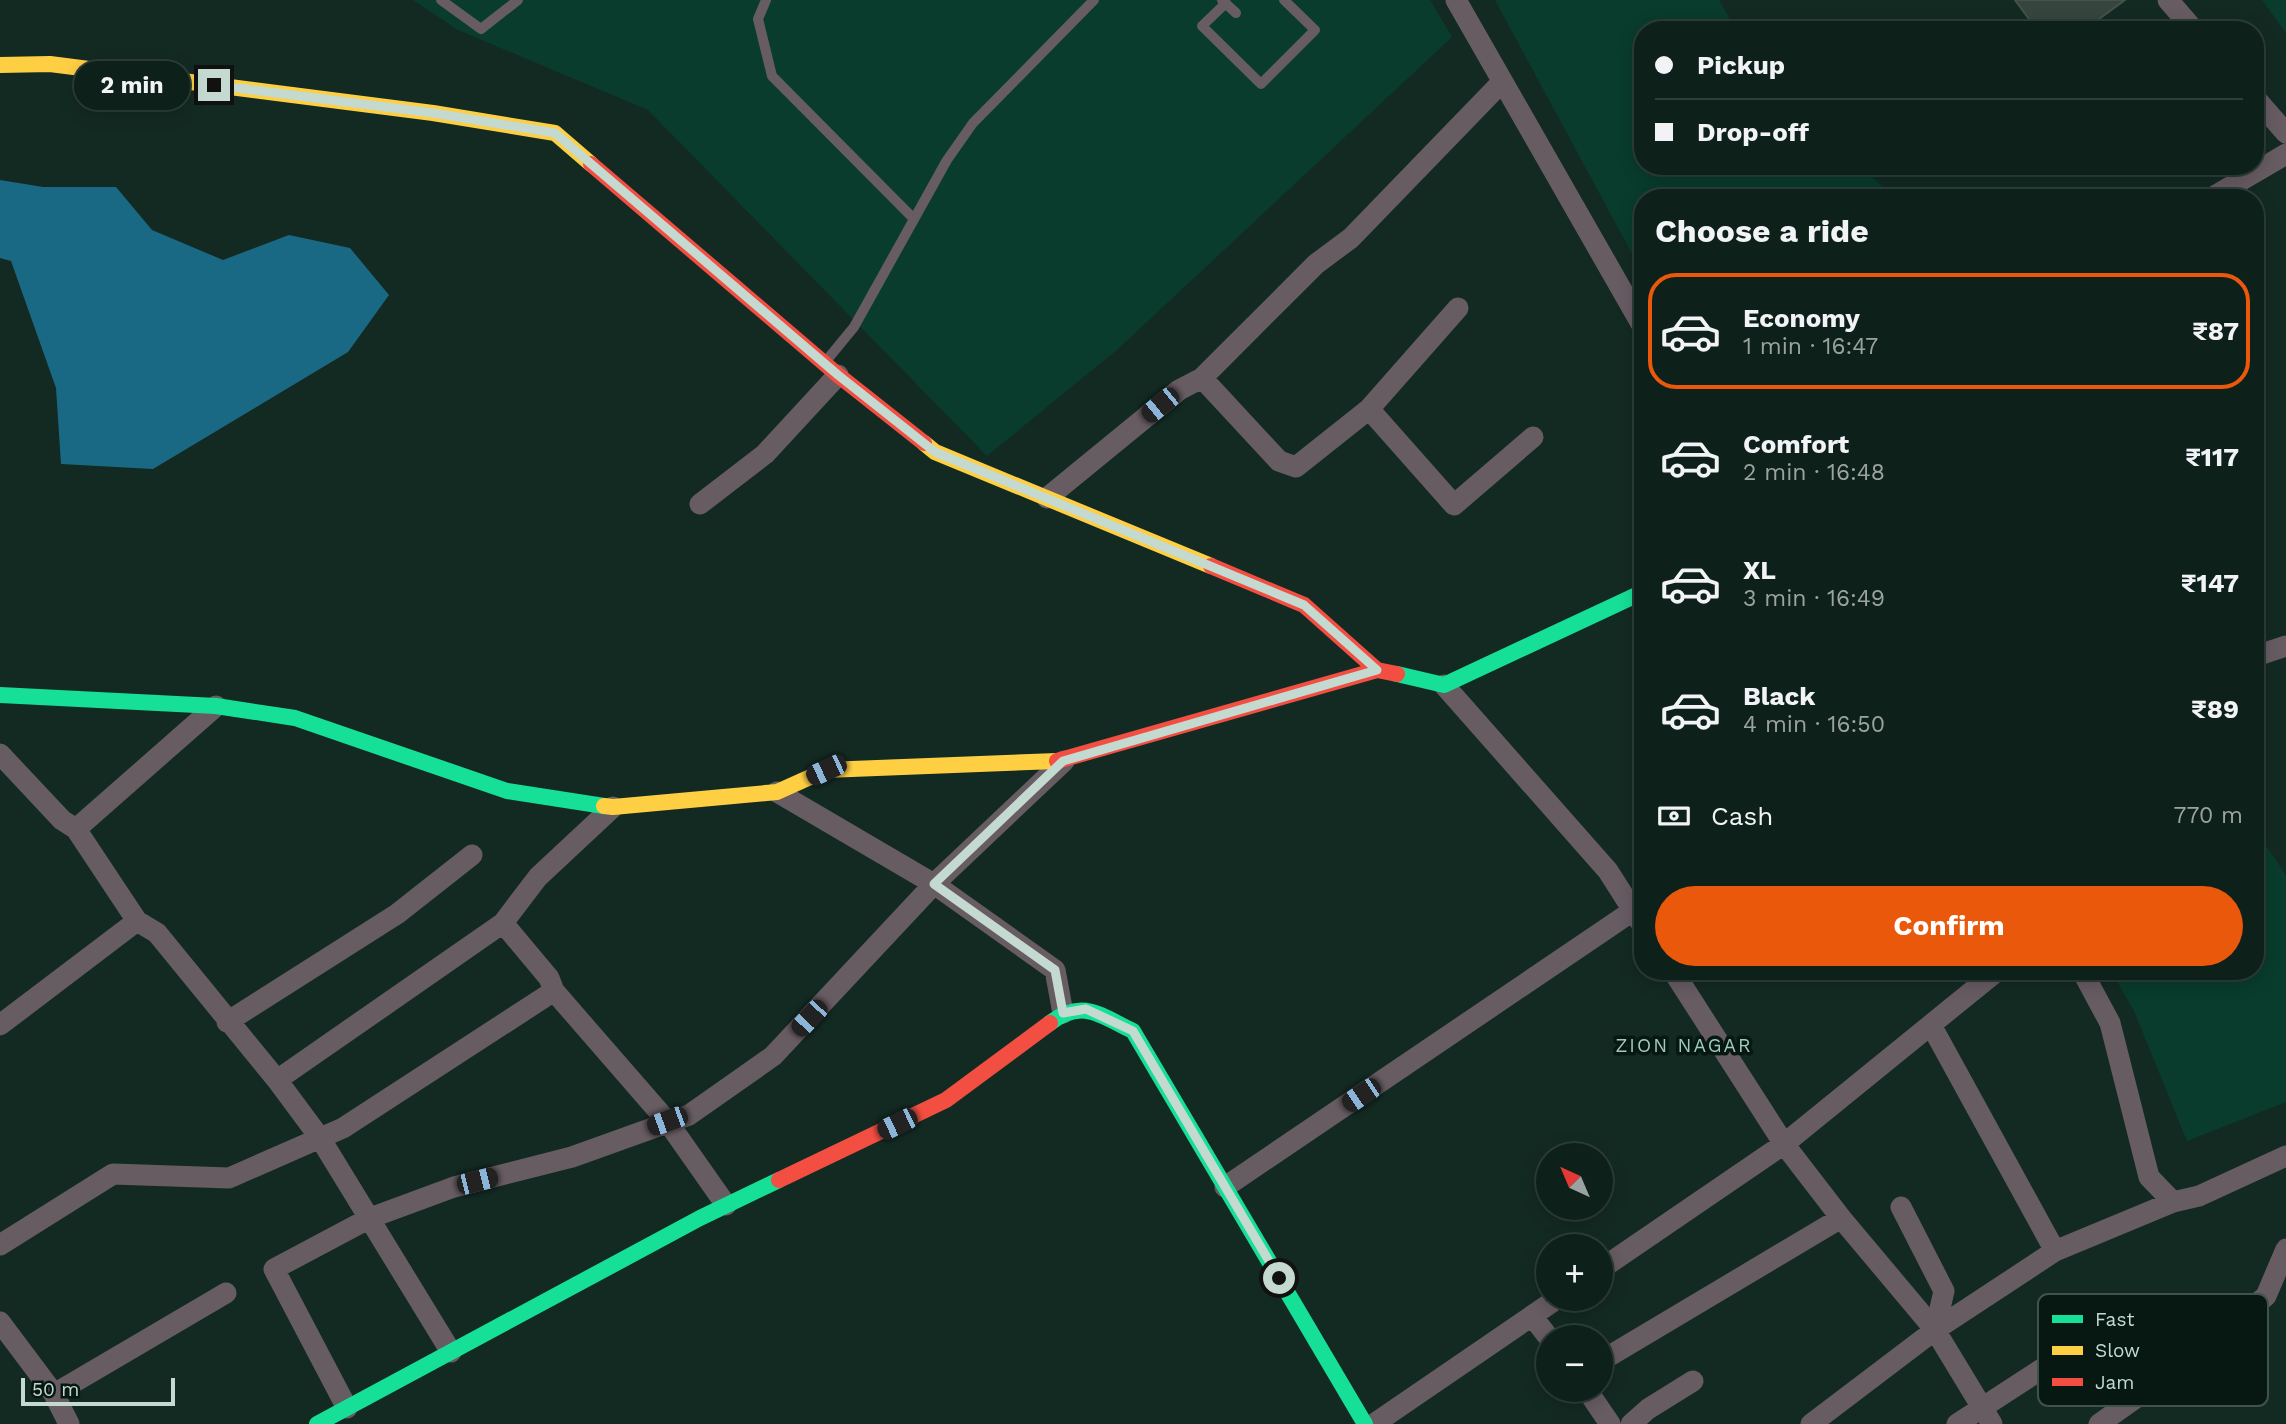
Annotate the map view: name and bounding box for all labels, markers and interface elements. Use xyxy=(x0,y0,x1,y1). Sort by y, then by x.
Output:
text: Pickup xyxy=(1697,50,1785,80)
callout: 2 min xyxy=(74,60,190,110)
route end xyxy=(198,69,230,101)
text: 2 min xyxy=(101,72,163,99)
text: Drop-off xyxy=(1697,117,1809,147)
text: Choose a ride xyxy=(1655,212,1869,250)
icon: car xyxy=(1659,300,1722,363)
text: Economy xyxy=(1743,303,1860,333)
text: ₹87 xyxy=(2192,316,2239,346)
text: 1 min · 16:47 xyxy=(1743,333,1878,360)
car xyxy=(1138,384,1183,426)
icon: car xyxy=(1659,426,1722,489)
text: Comfort xyxy=(1743,429,1849,459)
text: ₹117 xyxy=(2185,442,2239,472)
text: 2 min · 16:48 xyxy=(1743,459,1885,486)
icon: car xyxy=(1659,552,1722,615)
text: XL xyxy=(1743,555,1776,585)
text: ₹147 xyxy=(2181,568,2239,598)
text: 3 min · 16:49 xyxy=(1743,585,1885,612)
icon: car xyxy=(1659,678,1722,741)
text: Black xyxy=(1743,681,1815,711)
text: ₹89 xyxy=(2191,694,2239,724)
text: 4 min · 16:50 xyxy=(1743,711,1885,738)
car xyxy=(803,752,850,788)
icon: cash xyxy=(1655,797,1693,835)
text: Cash xyxy=(1711,801,1773,831)
text: 770 m xyxy=(2174,802,2243,829)
button: Confirm xyxy=(1655,886,2243,966)
car xyxy=(787,995,832,1041)
district label: ZION NAGAR xyxy=(1615,1034,1753,1057)
car xyxy=(1338,1075,1385,1115)
car xyxy=(644,1104,691,1138)
car xyxy=(874,1105,921,1143)
north arrow xyxy=(1536,1143,1614,1220)
map controls xyxy=(1536,1143,1613,1402)
car xyxy=(455,1166,500,1196)
button: + xyxy=(1536,1234,1613,1311)
route start xyxy=(1263,1262,1295,1294)
legend xyxy=(2038,1294,2268,1406)
text: Fast xyxy=(2095,1308,2134,1331)
button: − xyxy=(1536,1325,1613,1402)
text: Slow xyxy=(2095,1339,2140,1362)
text: Jam xyxy=(2095,1371,2134,1394)
scale bar xyxy=(21,1375,175,1407)
text: 50 m xyxy=(32,1378,79,1401)

